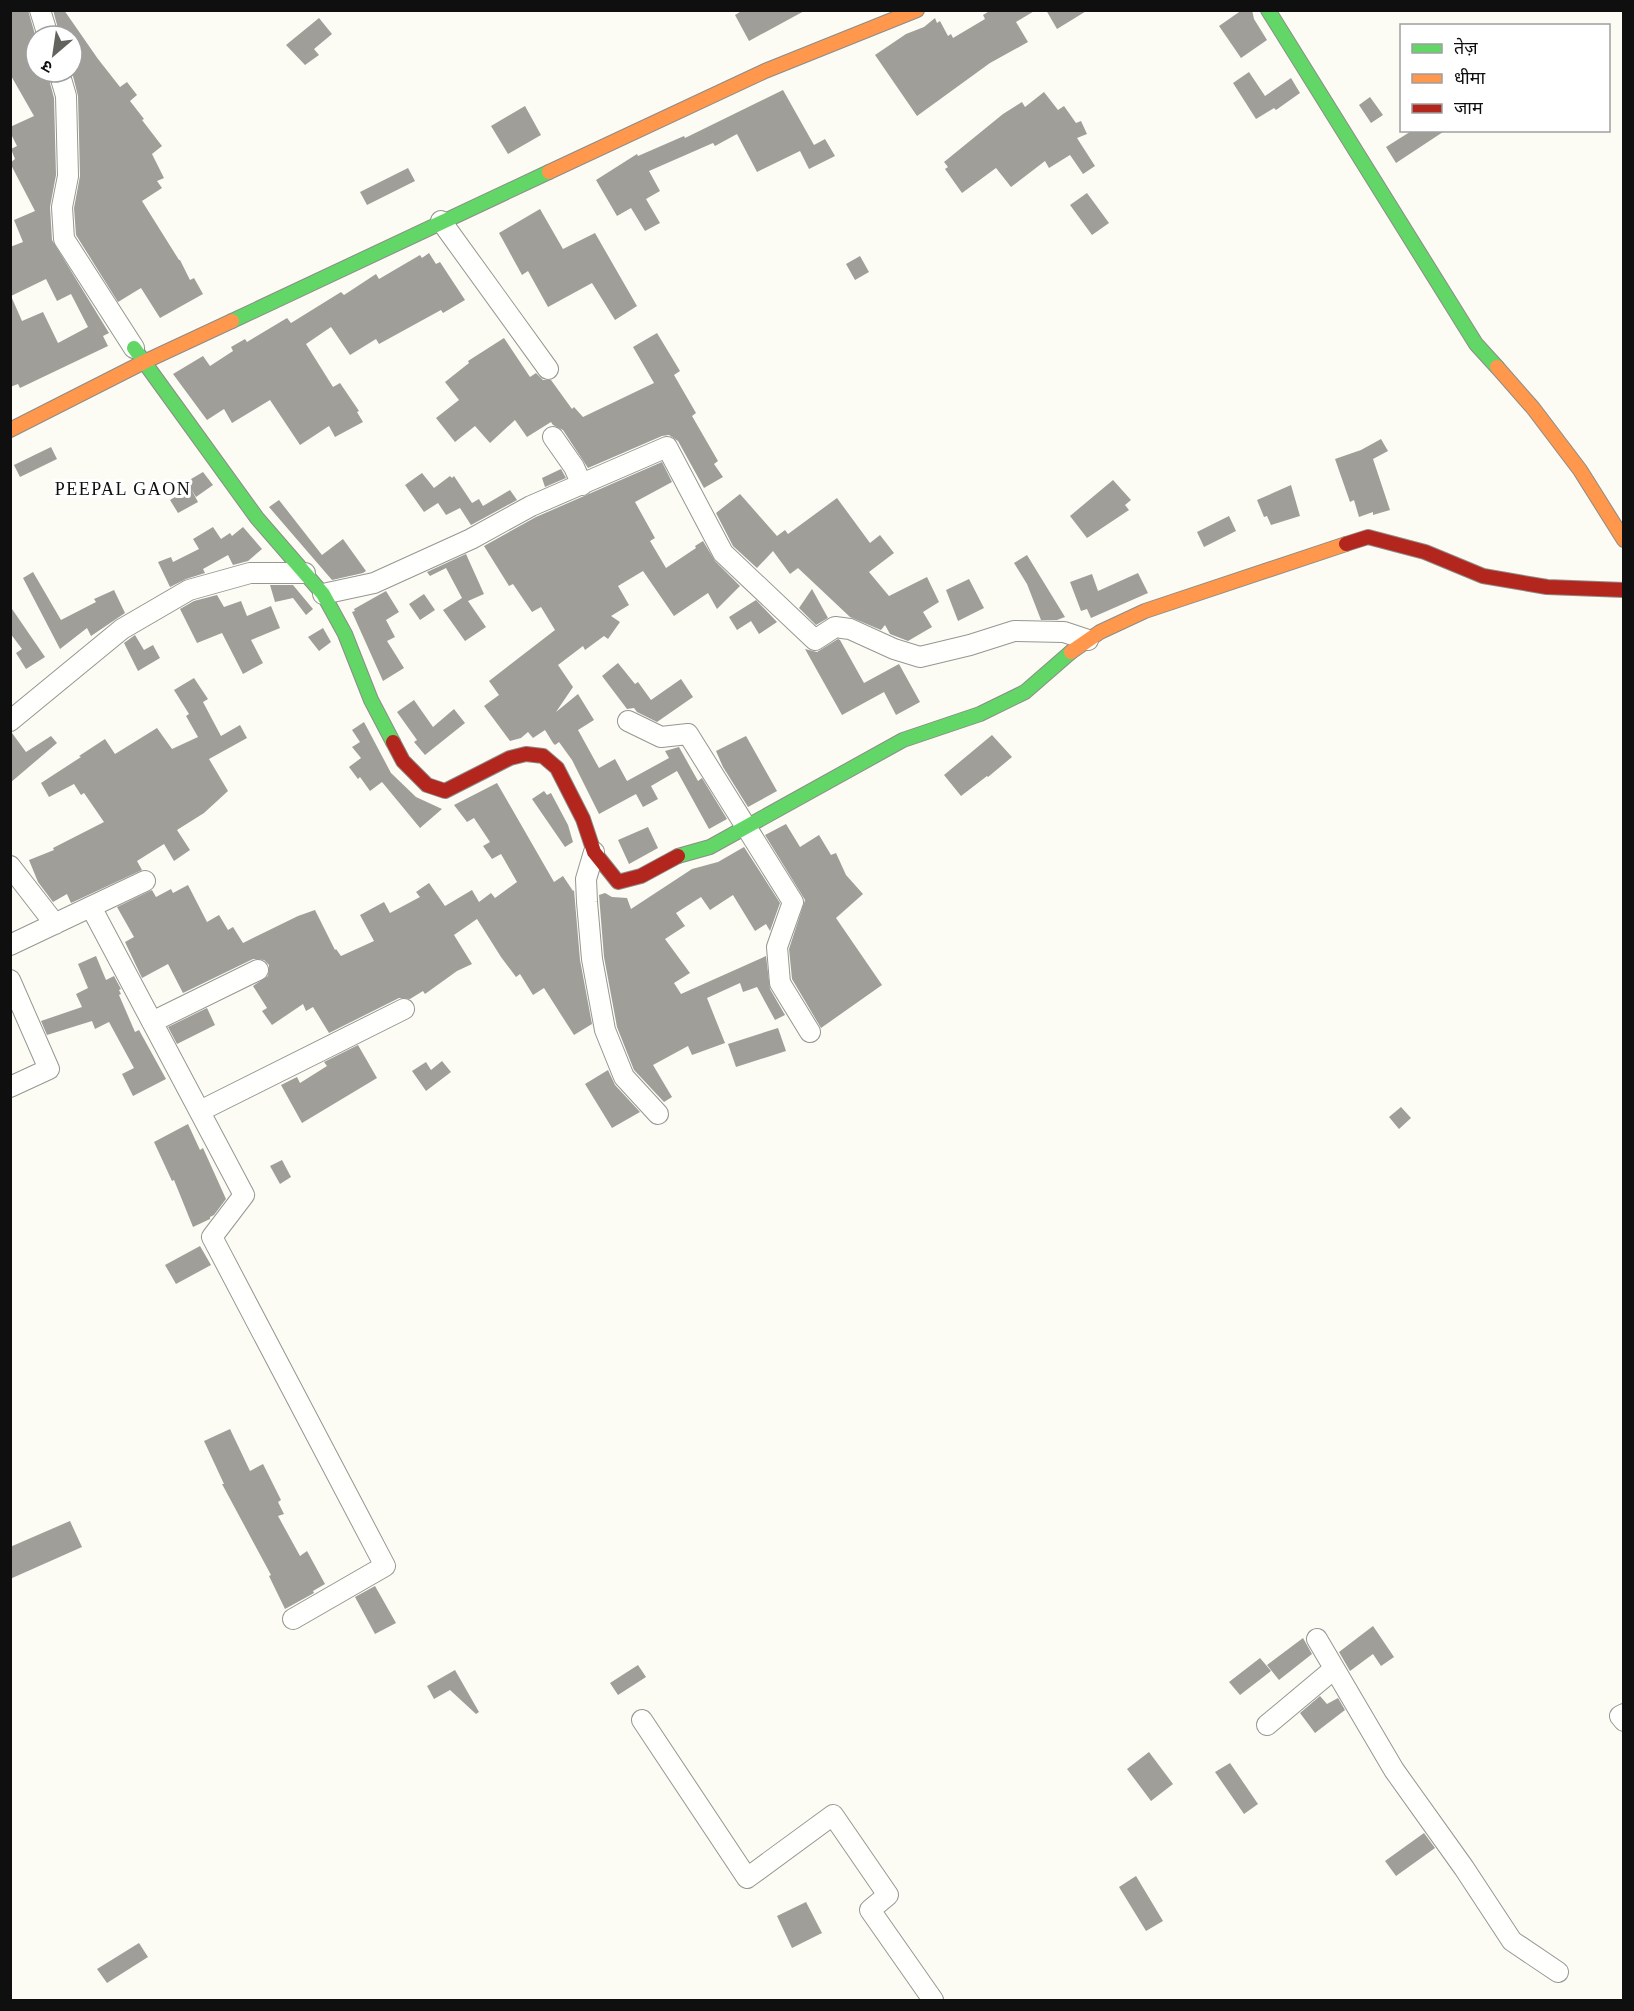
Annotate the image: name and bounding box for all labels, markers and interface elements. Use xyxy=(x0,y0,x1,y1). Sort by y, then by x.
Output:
north arrow xyxy=(24,24,84,84)
legend xyxy=(1400,24,1610,132)
text: तेज़ xyxy=(1454,37,1478,58)
text: उ xyxy=(38,57,55,76)
text: धीमा xyxy=(1454,68,1485,88)
text: जाम xyxy=(1454,98,1484,118)
district label: PEEPAL GAON xyxy=(55,479,191,499)

